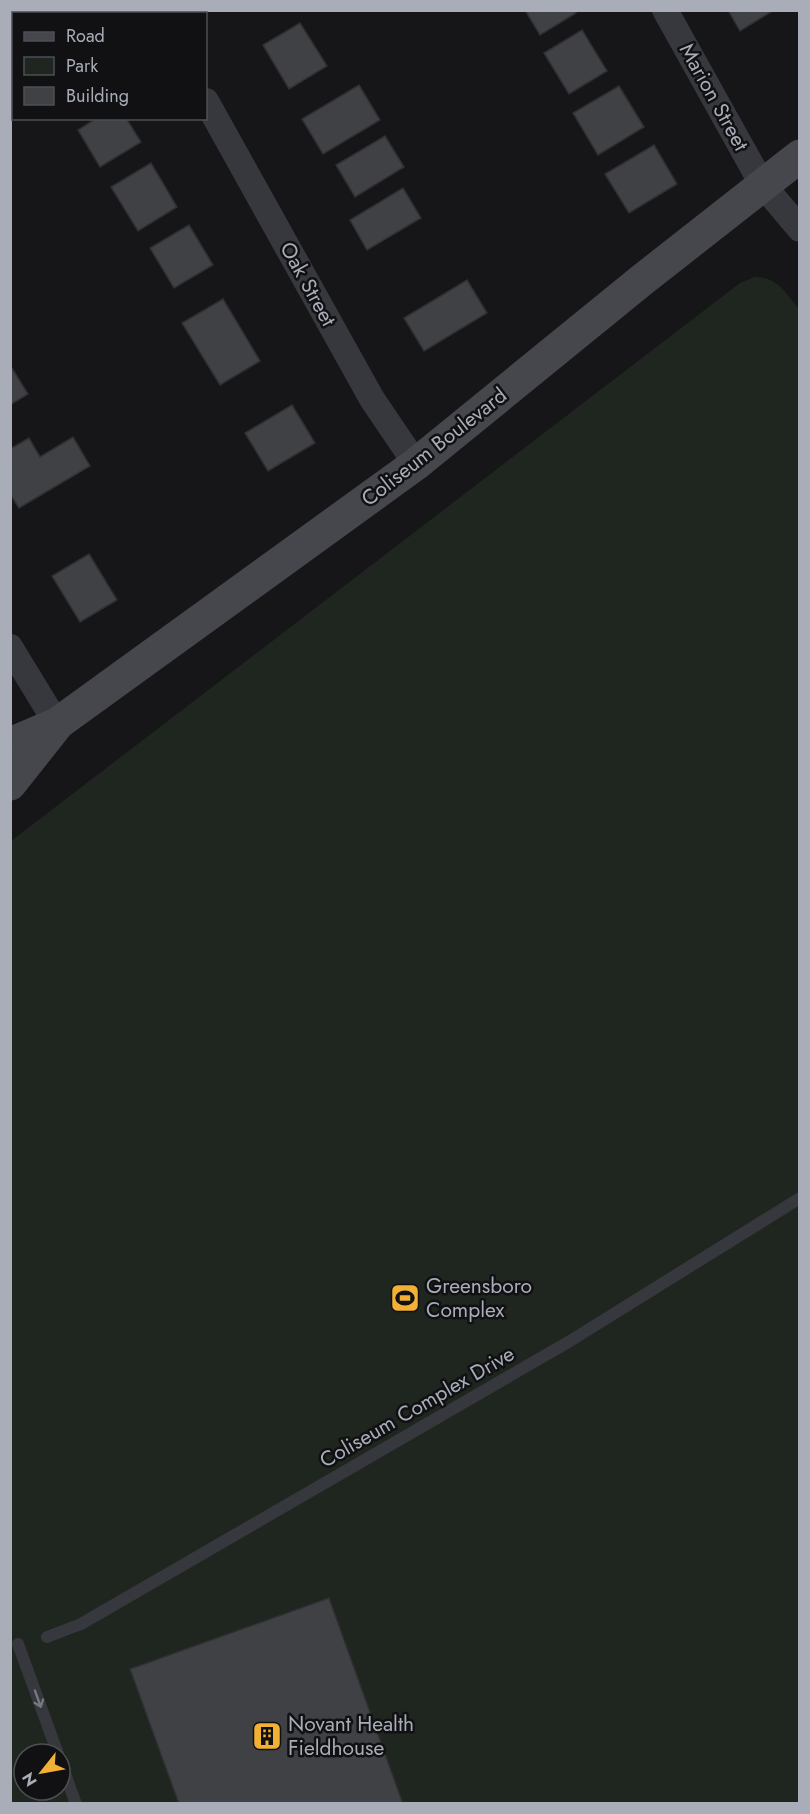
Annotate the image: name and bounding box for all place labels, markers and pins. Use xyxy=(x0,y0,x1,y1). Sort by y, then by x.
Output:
place label: Greensboro Complex xyxy=(426,1271,532,1325)
sports icon: Greensboro Complex xyxy=(389,1282,421,1314)
place label: Novant Health Fieldhouse xyxy=(288,1709,414,1763)
building icon: Novant Health Fieldhouse xyxy=(251,1720,283,1752)

